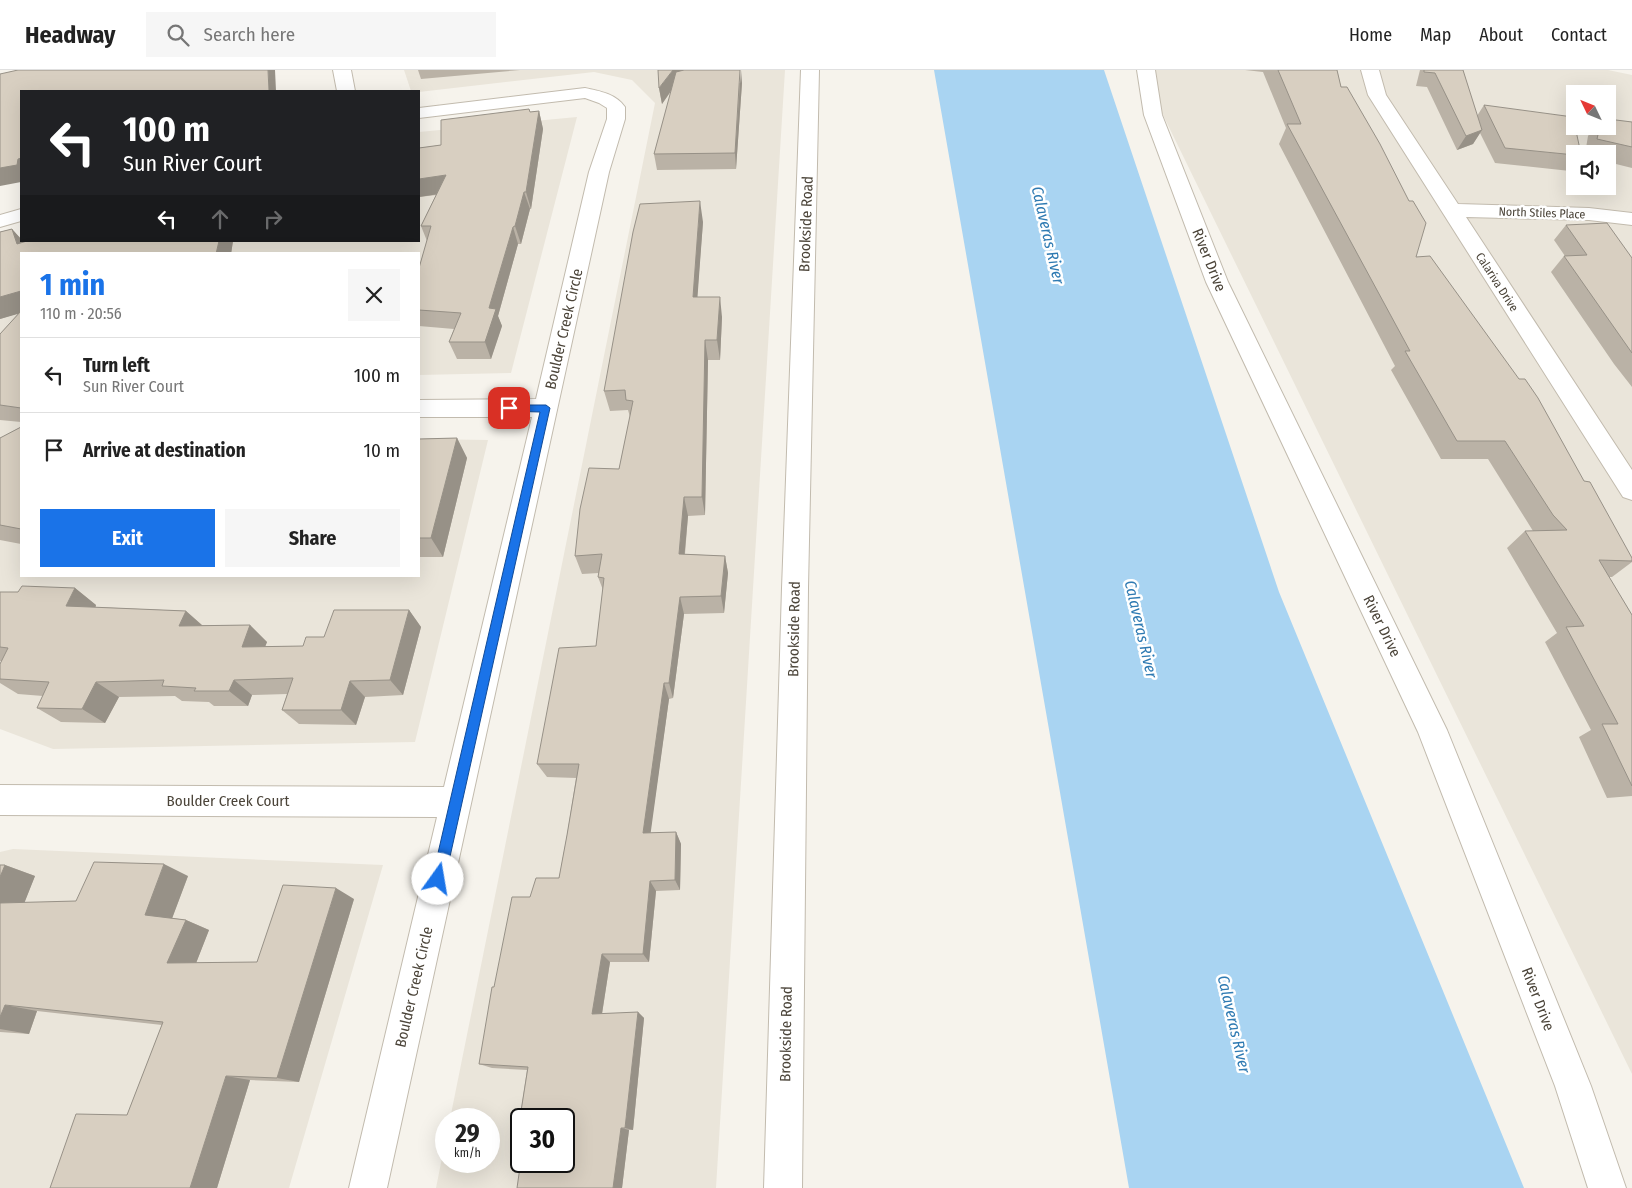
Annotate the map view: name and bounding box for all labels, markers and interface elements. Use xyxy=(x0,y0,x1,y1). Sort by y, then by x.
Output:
search box xyxy=(146,12,496,57)
text: Headway xyxy=(25,21,116,49)
icon: search xyxy=(164,21,192,49)
text: Search here xyxy=(204,23,295,46)
text: Home xyxy=(1349,24,1392,46)
text: Map xyxy=(1420,24,1451,46)
text: About xyxy=(1479,24,1523,46)
text: Contact xyxy=(1551,24,1607,46)
north arrow xyxy=(1566,85,1616,135)
map controls xyxy=(1566,85,1616,195)
text: 100 m xyxy=(123,108,210,150)
icon: left xyxy=(40,110,105,175)
button: sound xyxy=(1566,145,1616,195)
text: Sun River Court xyxy=(123,150,262,177)
street label: Brookside Road xyxy=(795,176,817,272)
water label: Calaveras River xyxy=(1028,184,1069,286)
street label: North Stiles Place xyxy=(1498,204,1586,222)
icon: left xyxy=(153,205,181,233)
icon: ahead xyxy=(206,205,234,233)
icon: right xyxy=(259,205,287,233)
street label: River Drive xyxy=(1188,226,1230,294)
street label: Calariva Drive xyxy=(1473,250,1521,314)
text: 1 min xyxy=(40,267,105,303)
street label: Boulder Creek Circle xyxy=(541,267,587,391)
button: close xyxy=(348,269,400,321)
text: 110 m · 20:56 xyxy=(40,304,122,323)
text: Turn left xyxy=(83,354,150,377)
icon: left xyxy=(40,361,68,389)
text: 100 m xyxy=(354,364,400,387)
text: Sun River Court xyxy=(83,377,184,396)
pin xyxy=(488,387,530,429)
icon: arrive xyxy=(495,394,523,422)
icon: arrive xyxy=(40,436,68,464)
text: Arrive at destination xyxy=(83,439,246,462)
text: 10 m xyxy=(364,439,400,462)
button: Exit xyxy=(40,509,215,567)
button: Share xyxy=(225,509,400,567)
water label: Calaveras River xyxy=(1121,578,1162,680)
street label: Brookside Road xyxy=(784,581,804,677)
street label: River Drive xyxy=(1359,592,1405,660)
street label: Boulder Creek Court xyxy=(167,792,289,810)
position arrow xyxy=(411,852,463,904)
street label: Boulder Creek Circle xyxy=(391,925,437,1049)
street label: River Drive xyxy=(1518,965,1558,1033)
water label: Calaveras River xyxy=(1214,973,1255,1075)
street label: Brookside Road xyxy=(776,986,796,1082)
speed limit sign: 30 xyxy=(510,1108,575,1173)
text: 29 xyxy=(455,1119,480,1149)
text: km/h xyxy=(454,1146,481,1160)

